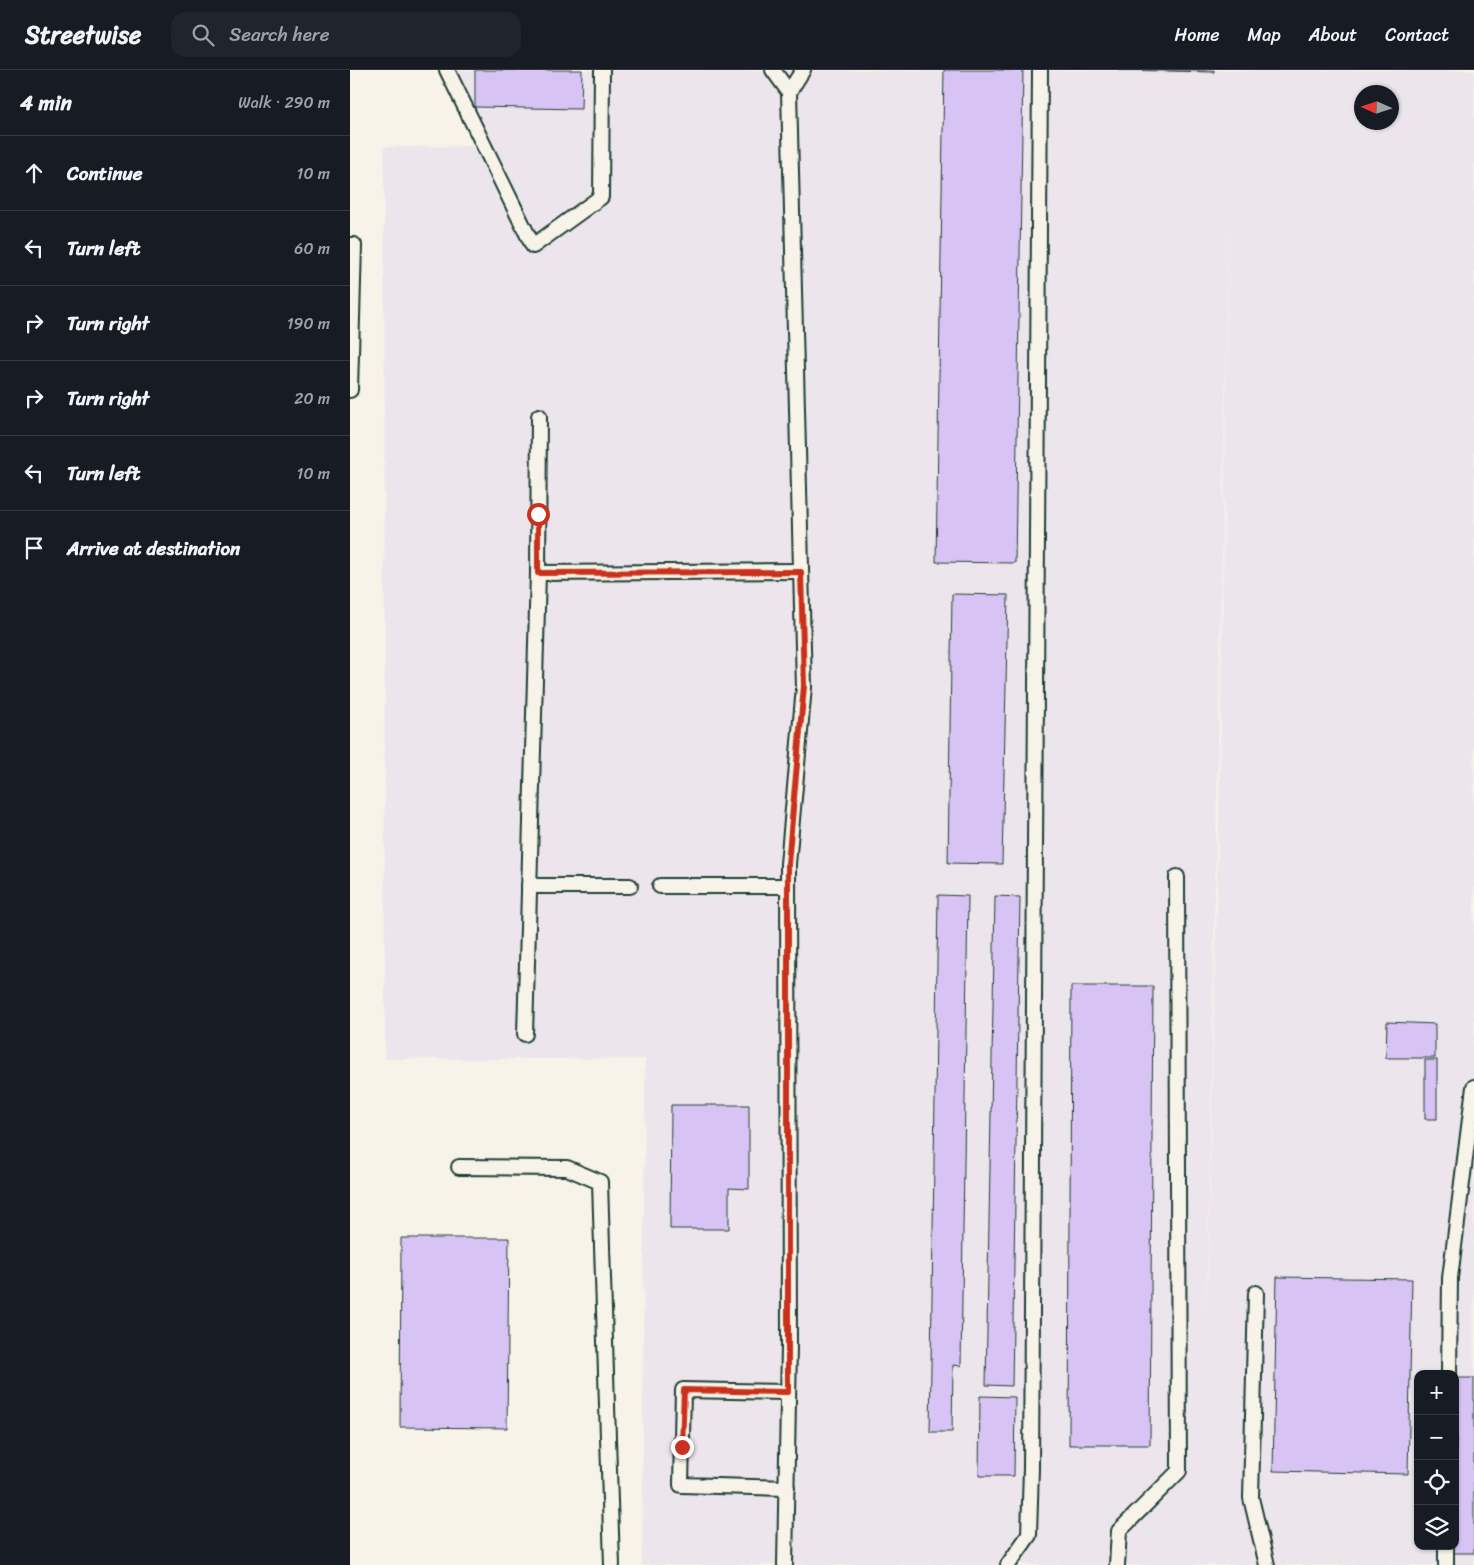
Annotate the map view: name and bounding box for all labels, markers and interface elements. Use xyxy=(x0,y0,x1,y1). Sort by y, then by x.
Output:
search box xyxy=(171,12,521,57)
text: Streetwise xyxy=(25,14,141,56)
text: Search here xyxy=(229,18,329,51)
text: Home xyxy=(1175,19,1220,51)
text: Map xyxy=(1248,19,1281,51)
text: About xyxy=(1309,19,1357,51)
text: Contact xyxy=(1385,19,1449,51)
icon: search xyxy=(189,21,217,49)
text: 4 min xyxy=(20,84,72,122)
north arrow xyxy=(1354,85,1399,130)
text: Walk · 290 m xyxy=(238,88,330,117)
text: Continue xyxy=(67,157,143,190)
icon: ahead xyxy=(20,159,48,187)
text: 10 m xyxy=(297,159,330,188)
text: Turn left xyxy=(67,232,140,265)
icon: left xyxy=(20,234,48,262)
text: 60 m xyxy=(294,234,330,263)
text: Turn right xyxy=(67,307,149,340)
icon: right xyxy=(20,309,48,337)
text: 190 m xyxy=(287,309,330,338)
text: Turn right xyxy=(67,382,149,415)
icon: right xyxy=(20,384,48,412)
text: 20 m xyxy=(294,384,330,413)
text: Turn left xyxy=(67,457,140,490)
icon: left xyxy=(20,459,48,487)
text: 10 m xyxy=(297,459,330,488)
route start xyxy=(527,503,550,526)
text: Arrive at destination xyxy=(67,532,240,565)
icon: arrive xyxy=(20,534,48,562)
map controls xyxy=(1414,1370,1459,1550)
button: + xyxy=(1414,1370,1459,1415)
button: − xyxy=(1414,1415,1459,1460)
route end xyxy=(671,1436,694,1459)
button: locate xyxy=(1414,1460,1459,1505)
button: layers xyxy=(1414,1505,1459,1550)

